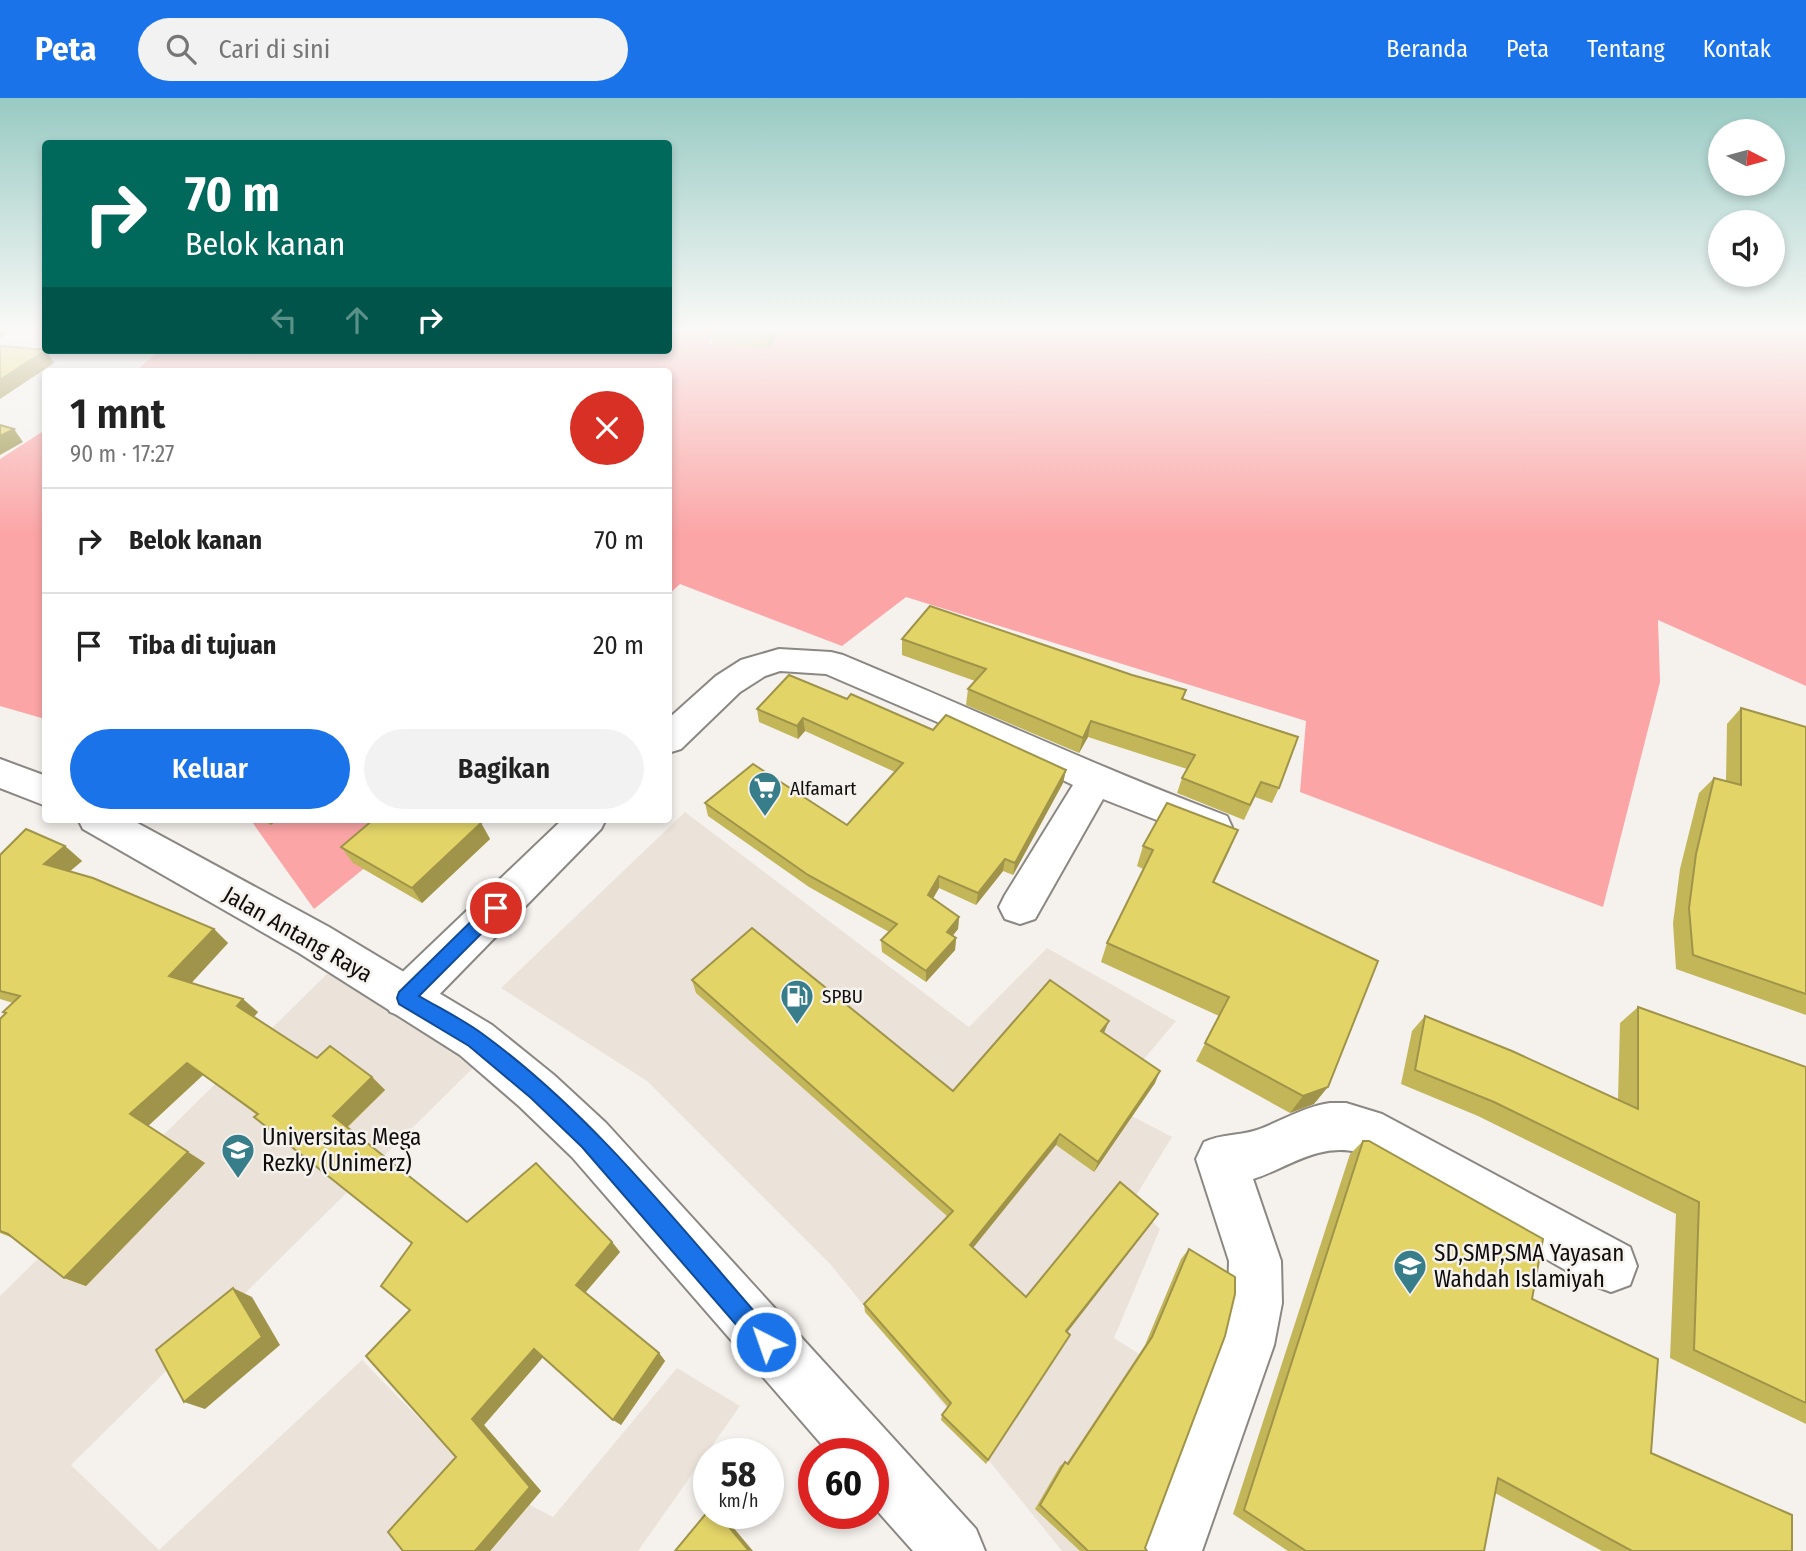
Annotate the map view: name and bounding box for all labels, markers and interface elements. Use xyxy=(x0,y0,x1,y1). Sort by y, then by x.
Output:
search box xyxy=(138,18,628,81)
text: Peta xyxy=(35,29,96,69)
icon: search xyxy=(162,30,200,68)
text: Cari di sini xyxy=(218,34,330,65)
text: Beranda xyxy=(1386,35,1468,63)
text: Peta xyxy=(1506,35,1549,63)
text: Tentang xyxy=(1587,35,1665,63)
text: Kontak xyxy=(1703,35,1771,63)
north arrow xyxy=(1708,119,1785,196)
map controls xyxy=(1708,119,1785,287)
text: 70 m xyxy=(185,165,280,224)
icon: right xyxy=(70,168,161,259)
button: sound xyxy=(1708,210,1785,287)
text: Belok kanan xyxy=(185,225,345,263)
icon: left xyxy=(265,301,303,339)
icon: ahead xyxy=(338,301,376,339)
icon: right xyxy=(411,301,449,339)
text: 1 mnt xyxy=(70,389,165,439)
button: close xyxy=(570,391,644,465)
text: 90 m · 17:27 xyxy=(70,440,174,468)
icon: right xyxy=(70,522,108,560)
text: Belok kanan xyxy=(129,525,262,556)
text: 70 m xyxy=(594,525,644,556)
icon: arrive xyxy=(70,627,108,665)
text: Tiba di tujuan xyxy=(129,630,276,661)
text: 20 m xyxy=(593,630,644,661)
button: Keluar xyxy=(70,729,350,809)
button: Bagikan xyxy=(364,729,644,809)
supermarket icon: Alfamart xyxy=(746,769,784,818)
place label: Alfamart xyxy=(790,777,857,800)
pin xyxy=(466,878,526,938)
street label: Jalan Antang Raya xyxy=(218,880,378,988)
icon: arrive xyxy=(477,889,515,927)
fuel station icon: SPBU xyxy=(778,977,816,1026)
place label: SPBU xyxy=(822,985,863,1008)
place label: Universitas Mega Rezky (Unimerz) xyxy=(262,1123,421,1177)
school or university icon: Universitas Mega Rezky (Unimerz) xyxy=(219,1131,257,1180)
place label: SD,SMP,SMA Yayasan Wahdah Islamiyah xyxy=(1434,1239,1624,1293)
school or university icon: SD,SMP,SMA Yayasan Wahdah Islamiyah xyxy=(1391,1247,1429,1296)
position arrow xyxy=(729,1305,803,1379)
speed limit sign: 60 xyxy=(798,1438,889,1529)
text: 58 xyxy=(721,1453,756,1495)
text: km/h xyxy=(718,1490,759,1512)

